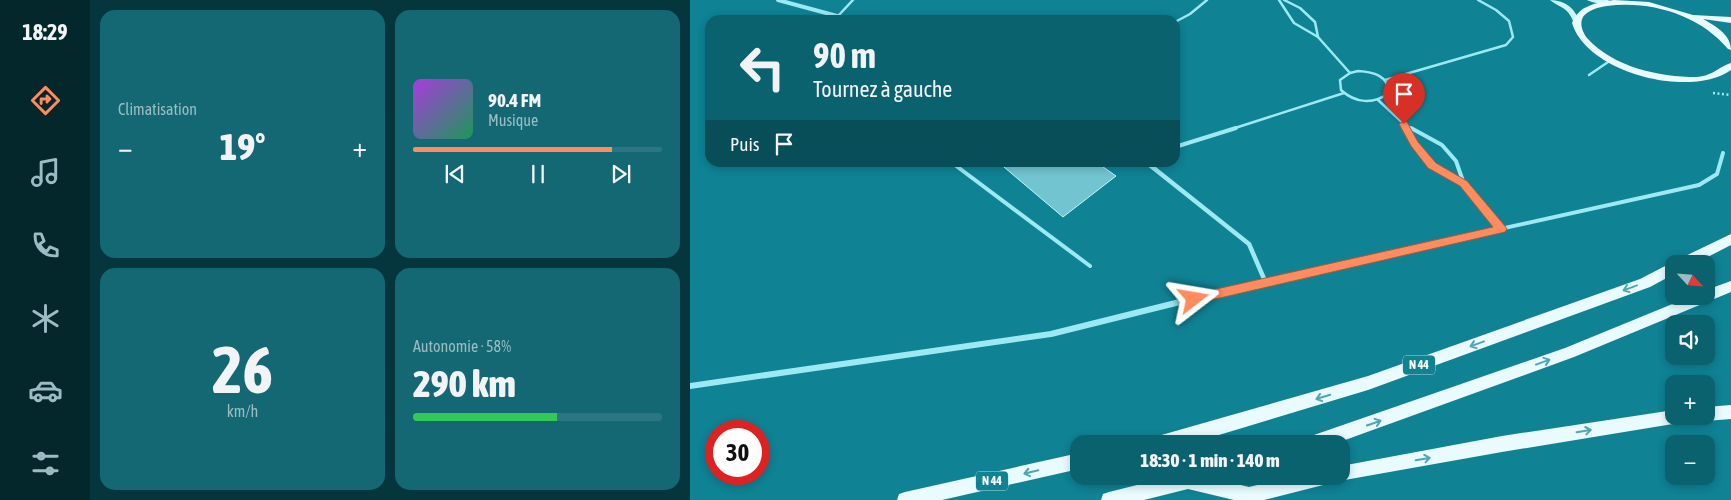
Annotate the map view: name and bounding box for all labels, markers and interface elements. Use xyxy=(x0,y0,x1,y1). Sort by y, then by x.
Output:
text: 18:29 xyxy=(22,19,68,45)
icon: left xyxy=(730,35,795,100)
text: 90 m xyxy=(813,35,876,75)
pin xyxy=(1383,73,1425,124)
text: Tournez à gauche xyxy=(813,76,952,102)
icon: arrive xyxy=(1390,80,1418,108)
icon: directions xyxy=(28,83,63,118)
text: 90.4 FM xyxy=(488,89,541,111)
text: Climatisation xyxy=(118,100,197,118)
text: Musique xyxy=(488,111,538,129)
text: 19° xyxy=(219,125,266,168)
icon: arrive xyxy=(770,130,798,158)
text: − xyxy=(118,131,133,163)
text: + xyxy=(352,131,367,163)
text: Puis xyxy=(730,133,760,155)
icon: music xyxy=(28,155,63,190)
icon: previous xyxy=(441,160,469,188)
icon: pause xyxy=(524,160,552,188)
icon: next xyxy=(607,160,635,188)
icon: phone xyxy=(28,228,63,263)
north arrow xyxy=(1665,255,1715,305)
map controls xyxy=(1665,255,1715,485)
position arrow xyxy=(1167,272,1219,324)
one-way arrow xyxy=(1622,284,1638,293)
icon: climate xyxy=(28,301,63,336)
button: sound xyxy=(1665,315,1715,365)
text: 26 xyxy=(212,332,273,407)
text: Autonomie · 58% xyxy=(413,337,511,355)
one-way arrow xyxy=(1470,340,1485,349)
road number: N 44 xyxy=(1403,356,1435,374)
one-way arrow xyxy=(1535,357,1551,366)
text: 290 km xyxy=(413,362,516,405)
icon: car xyxy=(28,373,63,408)
button: + xyxy=(1665,375,1715,425)
one-way arrow xyxy=(1316,392,1332,402)
text: km/h xyxy=(227,402,258,420)
one-way arrow xyxy=(1365,417,1381,427)
speed limit sign: 30 xyxy=(705,420,770,485)
one-way arrow xyxy=(1575,425,1591,435)
button: − xyxy=(1665,435,1715,485)
icon: filters xyxy=(28,446,63,481)
text: 18:30 · 1 min · 140 m xyxy=(1140,449,1280,471)
one-way arrow xyxy=(1415,453,1431,463)
one-way arrow xyxy=(1024,468,1040,477)
road number: N 44 xyxy=(976,472,1008,491)

